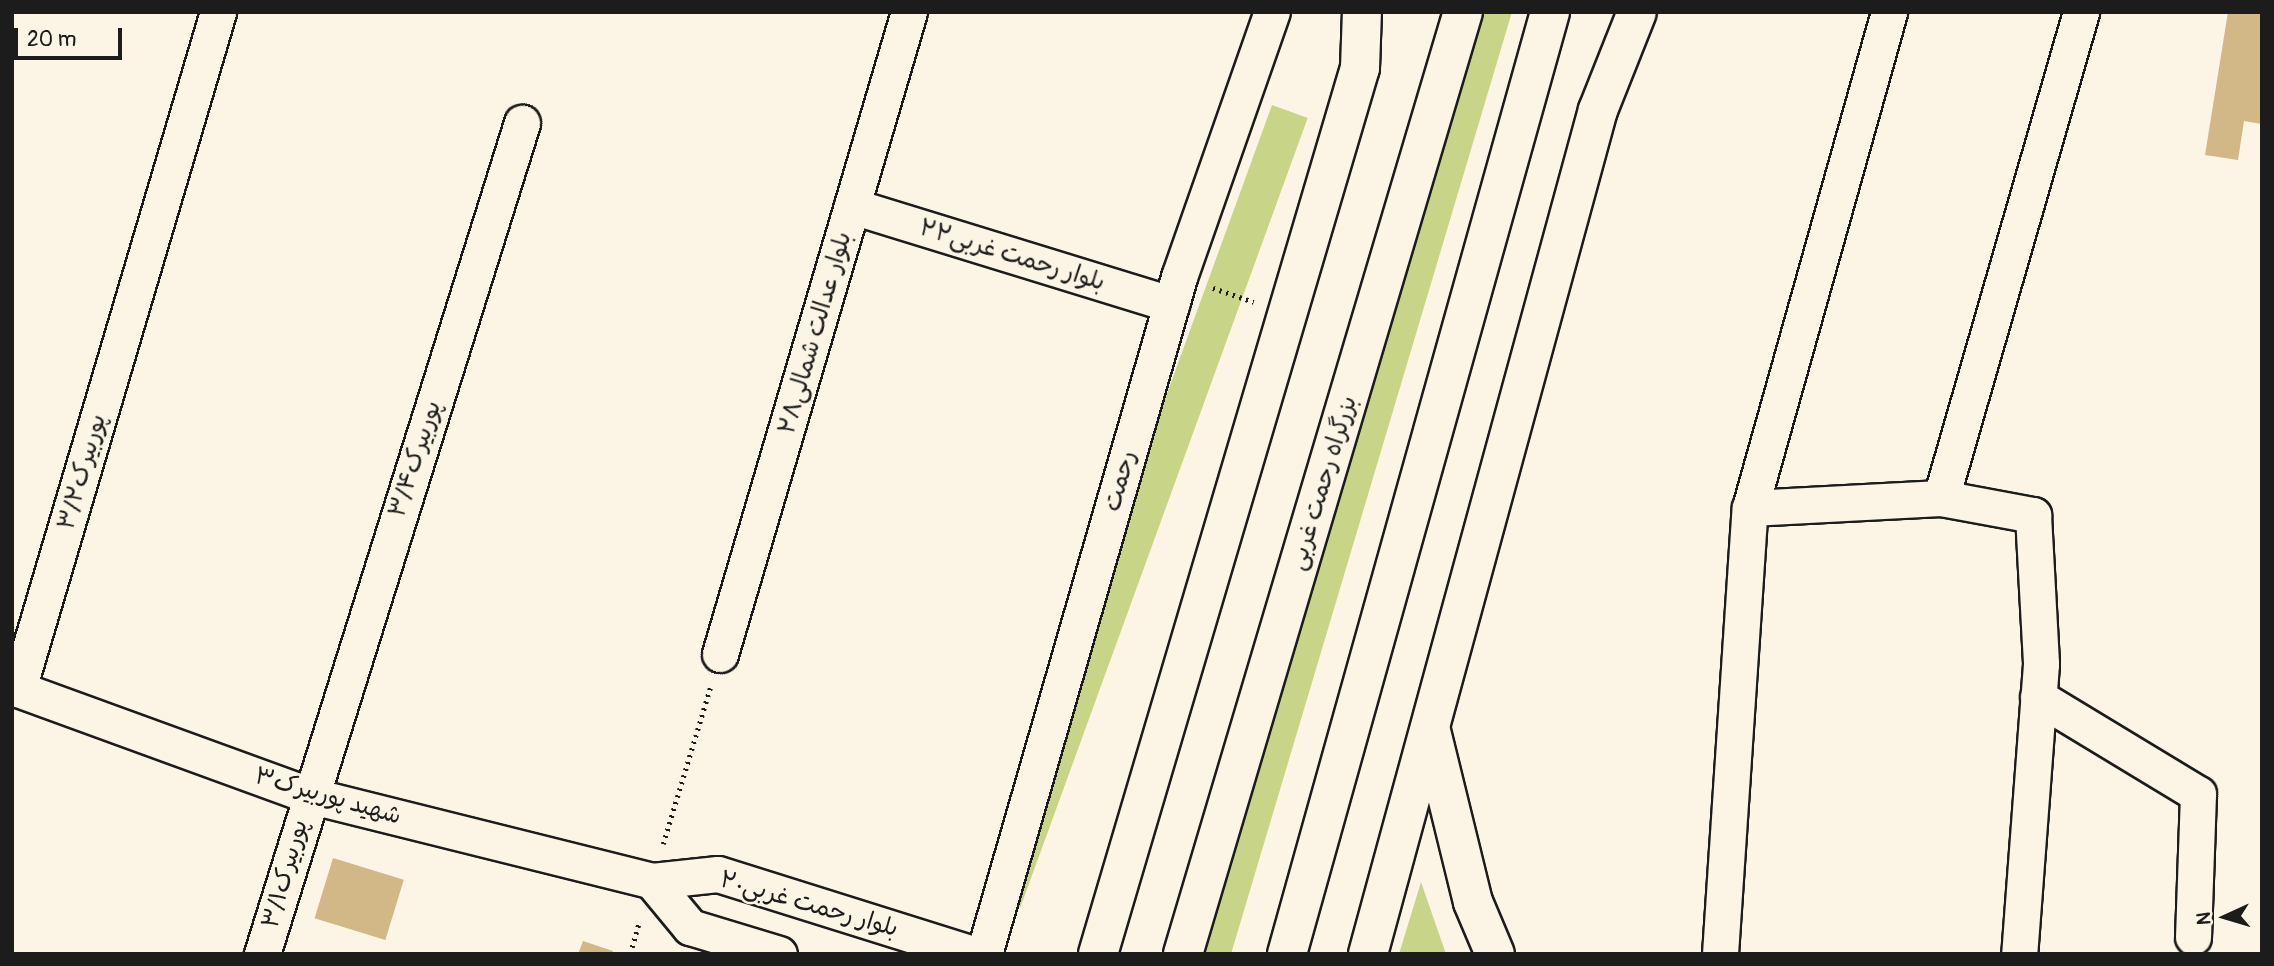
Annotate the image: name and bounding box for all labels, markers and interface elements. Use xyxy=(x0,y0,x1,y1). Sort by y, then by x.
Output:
scale bar xyxy=(18,14,126,58)
text: 20 m xyxy=(27,26,76,53)
street label: بلوار رحمت غربی۲۲ xyxy=(916,213,1108,297)
street label: بلوار عدالت شمالی۲۸ xyxy=(772,228,858,438)
street label: بزرگراه رحمت غربی xyxy=(1283,392,1363,574)
street label: پوربیرک۳/۴ xyxy=(383,397,447,521)
street label: پوربیرک۳/۲ xyxy=(52,411,112,533)
street label: رحمت xyxy=(1098,447,1142,515)
street label: شهید پوربیرک۳ xyxy=(251,761,405,831)
street label: پوربیرک۳/۱ xyxy=(256,816,314,932)
street label: بلوار رحمت غربی۲۰ xyxy=(717,865,901,943)
north arrow xyxy=(2190,882,2260,952)
text: N xyxy=(2192,911,2216,926)

